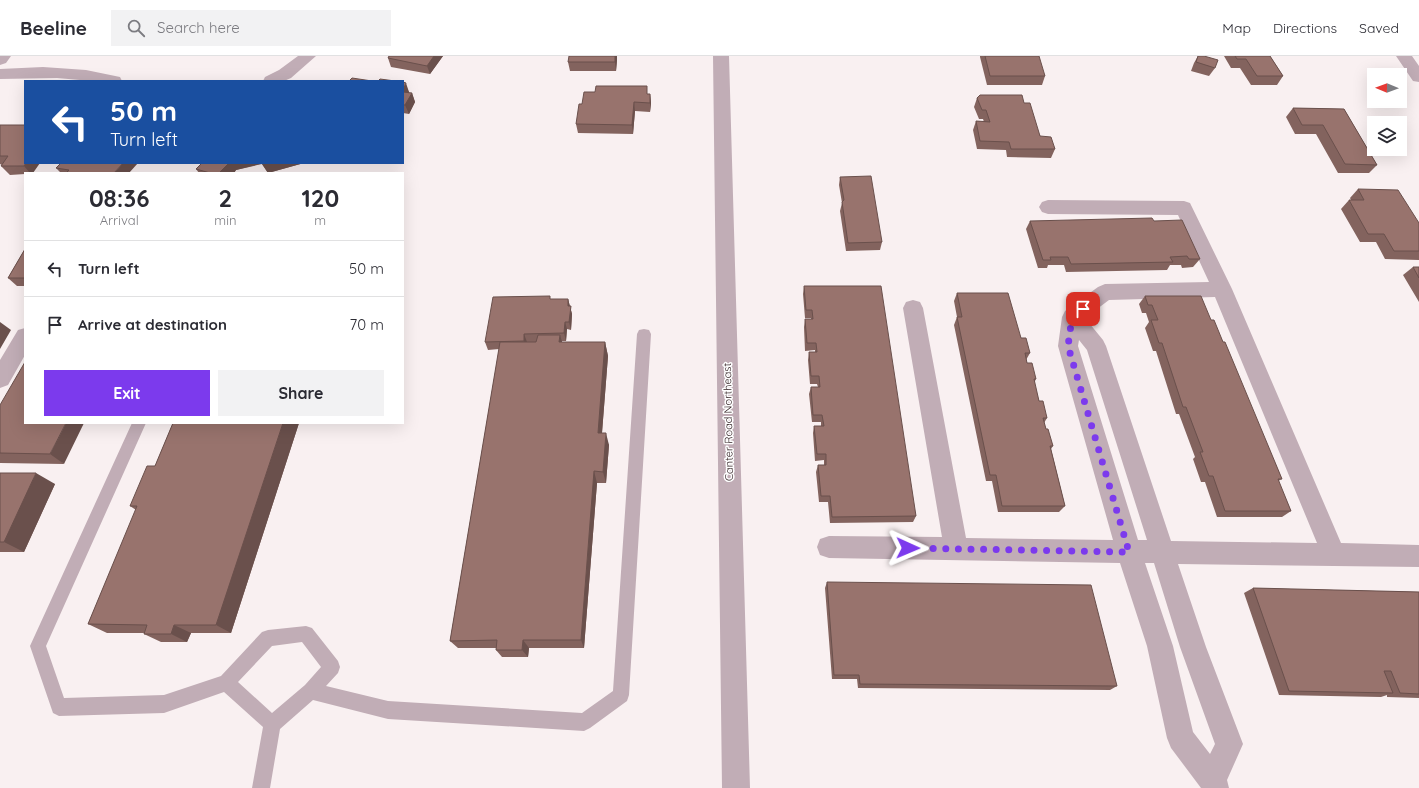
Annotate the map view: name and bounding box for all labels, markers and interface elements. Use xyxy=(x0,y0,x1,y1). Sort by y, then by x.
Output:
search box xyxy=(111,10,391,46)
text: Beeline xyxy=(20,16,87,40)
icon: search xyxy=(125,17,147,39)
text: Search here xyxy=(157,18,240,37)
text: Map xyxy=(1222,19,1251,37)
text: Directions xyxy=(1273,19,1337,37)
text: Saved xyxy=(1359,19,1399,37)
north arrow xyxy=(1367,68,1407,108)
map controls xyxy=(1367,68,1407,156)
text: 50 m xyxy=(110,93,177,128)
icon: left xyxy=(44,96,96,148)
button: layers xyxy=(1367,116,1407,156)
text: Turn left xyxy=(110,128,178,151)
text: 08:36 xyxy=(89,183,149,213)
text: 2 xyxy=(219,183,232,213)
text: 120 xyxy=(301,183,339,213)
text: Arrival xyxy=(100,212,139,228)
text: min xyxy=(214,212,237,228)
text: m xyxy=(314,212,326,228)
icon: left xyxy=(44,258,66,280)
text: Turn left xyxy=(78,259,140,278)
text: 50 m xyxy=(349,259,384,278)
pin xyxy=(1066,292,1100,326)
icon: arrive xyxy=(1072,298,1094,320)
icon: arrive xyxy=(44,314,66,336)
text: Arrive at destination xyxy=(78,315,227,334)
text: 70 m xyxy=(350,315,384,334)
street label: Canter Road Northeast xyxy=(720,362,736,481)
button: Exit xyxy=(44,370,210,416)
button: Share xyxy=(218,370,384,416)
position arrow xyxy=(887,527,929,569)

